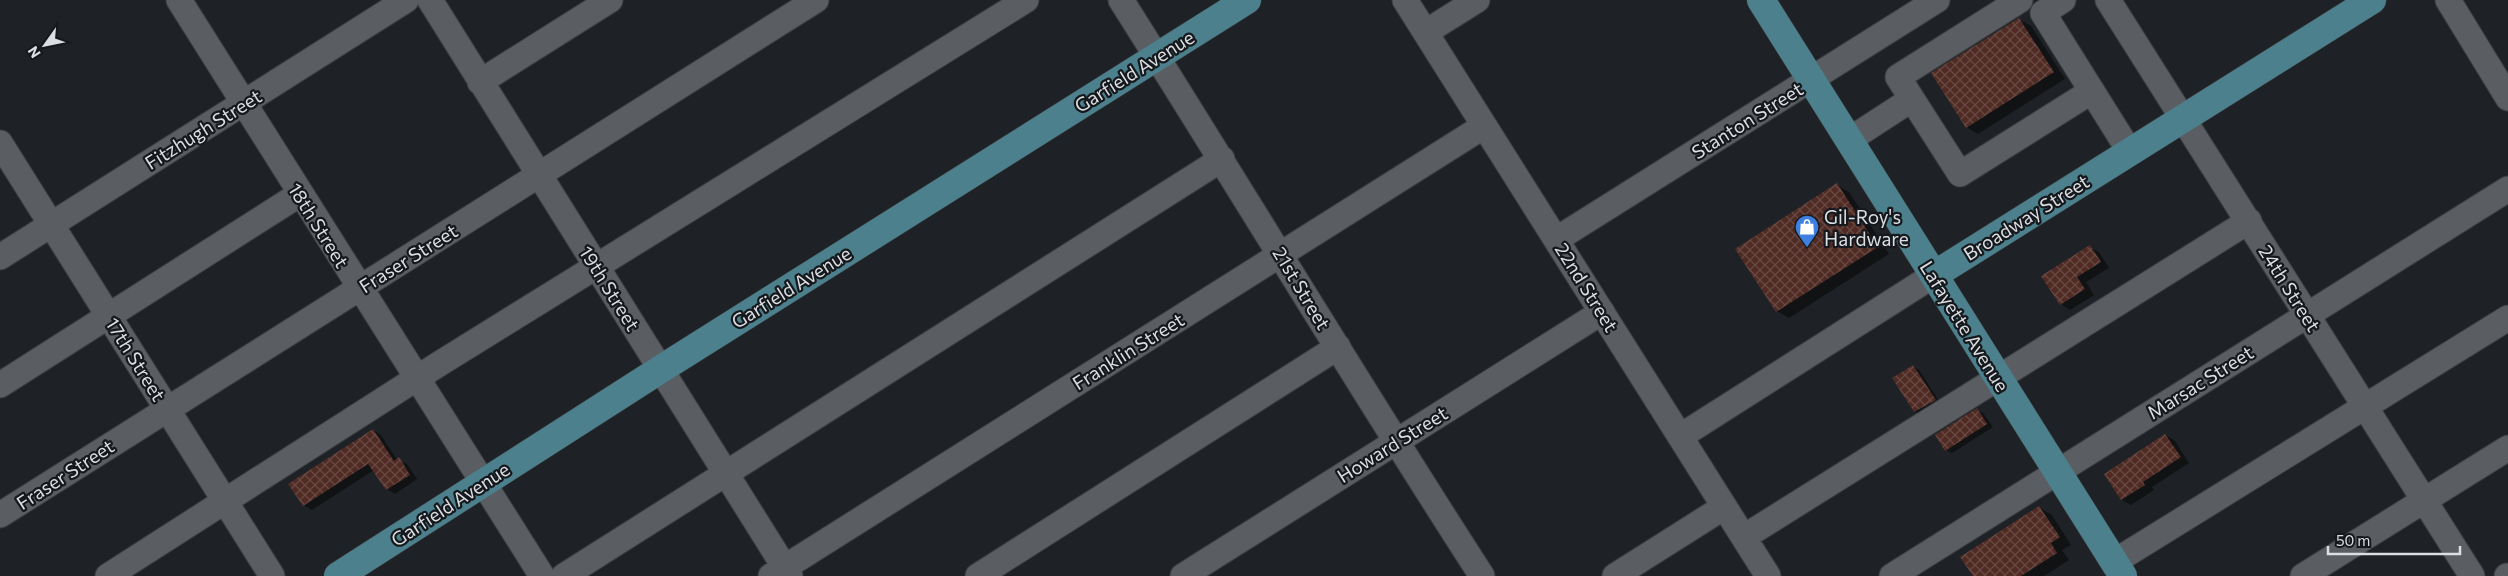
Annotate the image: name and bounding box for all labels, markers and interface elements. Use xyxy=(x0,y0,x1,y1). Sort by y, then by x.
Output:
north arrow xyxy=(20,20,70,70)
street label: Garfield Avenue xyxy=(1070,25,1198,117)
text: N xyxy=(24,43,44,61)
street label: Stanton Street xyxy=(1687,77,1807,163)
street label: Fitzhugh Street xyxy=(140,84,266,174)
street label: Broadway Street xyxy=(1959,169,2093,265)
street label: 18th Street xyxy=(284,178,354,272)
place label: Gil-Roy's Hardware xyxy=(1824,205,1909,250)
shop icon: Gil-Roy's Hardware xyxy=(1794,214,1820,248)
street label: Fraser Street xyxy=(355,219,462,297)
street label: 22nd Street xyxy=(1551,238,1623,336)
street label: 19th Street xyxy=(575,241,645,335)
street label: Garfield Avenue xyxy=(727,241,855,333)
street label: 24th Street xyxy=(2254,241,2326,336)
street label: 21st Street xyxy=(1268,242,1336,334)
street label: Lafayette Avenue xyxy=(1916,256,2014,396)
street label: Franklin Street xyxy=(1068,307,1188,394)
street label: 17th Street xyxy=(101,313,171,405)
street label: Marsac Street xyxy=(2143,340,2257,424)
street label: Howard Street xyxy=(1333,401,1452,487)
street label: Fraser Street xyxy=(12,434,118,514)
street label: Garfield Avenue xyxy=(386,457,514,551)
scale bar xyxy=(2328,524,2460,556)
text: 50 m xyxy=(2336,531,2370,549)

